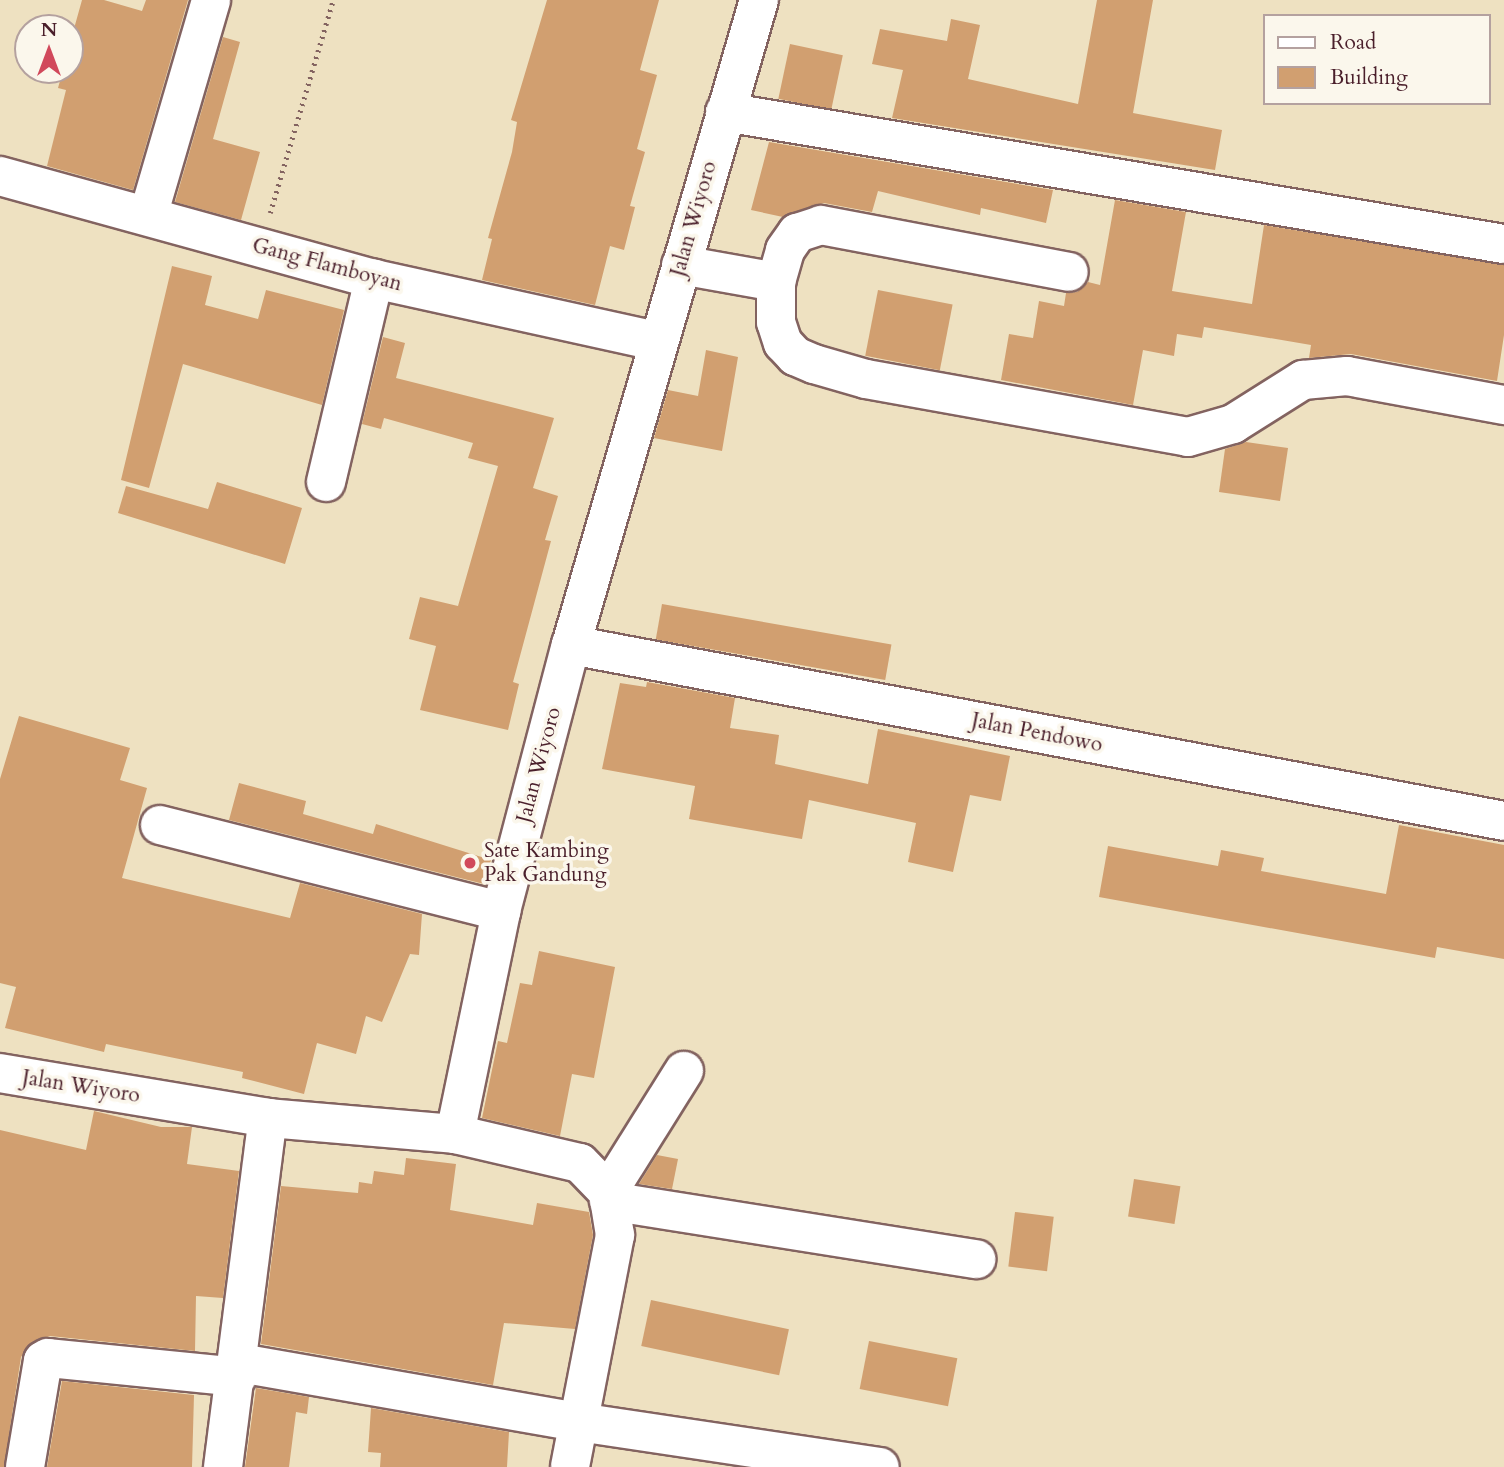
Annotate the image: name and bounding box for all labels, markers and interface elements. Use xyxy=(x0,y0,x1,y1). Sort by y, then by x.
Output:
north arrow xyxy=(14,14,84,84)
legend xyxy=(1262,14,1490,105)
text: N xyxy=(41,17,57,43)
text: Road xyxy=(1330,28,1376,57)
text: Building xyxy=(1330,63,1408,92)
street label: Jalan Wiyoro xyxy=(666,158,722,280)
street label: Gang Flamboyan xyxy=(249,233,405,297)
street label: Jalan Wiyoro xyxy=(511,704,567,826)
street label: Jalan Pendowo xyxy=(969,708,1105,758)
place label: Sate Kambing Pak Gandung xyxy=(484,838,609,888)
marker: Sate Kambing Pak Gandung xyxy=(462,855,478,871)
street label: Jalan Wiyoro xyxy=(20,1065,142,1109)

